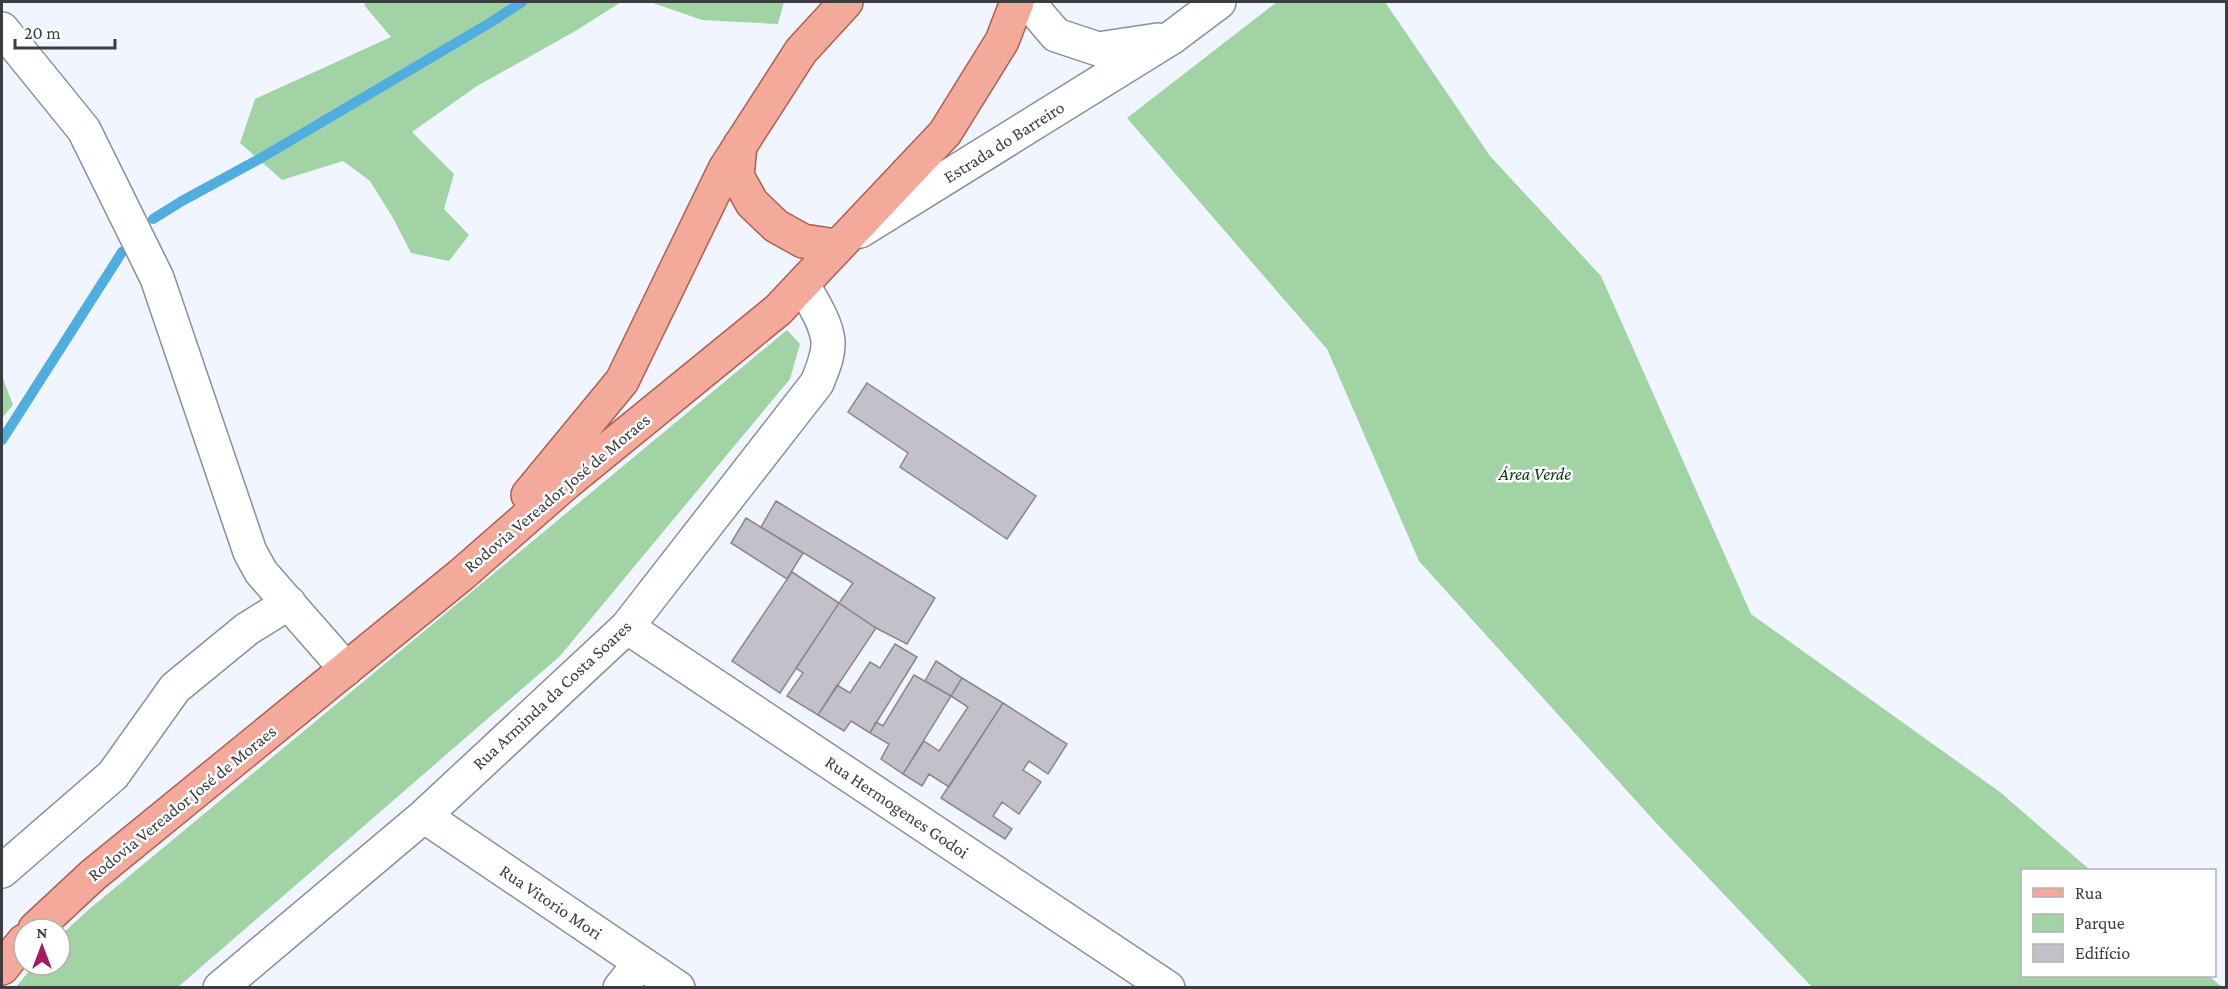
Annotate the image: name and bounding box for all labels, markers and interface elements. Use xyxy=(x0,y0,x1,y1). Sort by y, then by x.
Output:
scale bar xyxy=(15,12,116,50)
text: 20 m xyxy=(24,23,61,43)
street label: Estrada do Barreiro xyxy=(940,97,1068,187)
street label: Rodovia Vereador José de Moraes xyxy=(460,409,654,577)
park label: Área Verde xyxy=(1498,464,1571,484)
street label: Rua Arminda da Costa Soares xyxy=(469,616,635,774)
street label: Rodovia Vereador José de Moraes xyxy=(84,721,280,885)
street label: Rua Hermogenes Godoi xyxy=(822,752,973,863)
street label: Rua Vitorio Mori xyxy=(496,860,606,944)
legend xyxy=(2021,869,2216,977)
text: Rua xyxy=(2075,883,2103,903)
text: Parque xyxy=(2075,913,2125,933)
north arrow xyxy=(12,917,72,977)
text: N xyxy=(37,924,48,941)
text: Edifício xyxy=(2075,943,2130,963)

